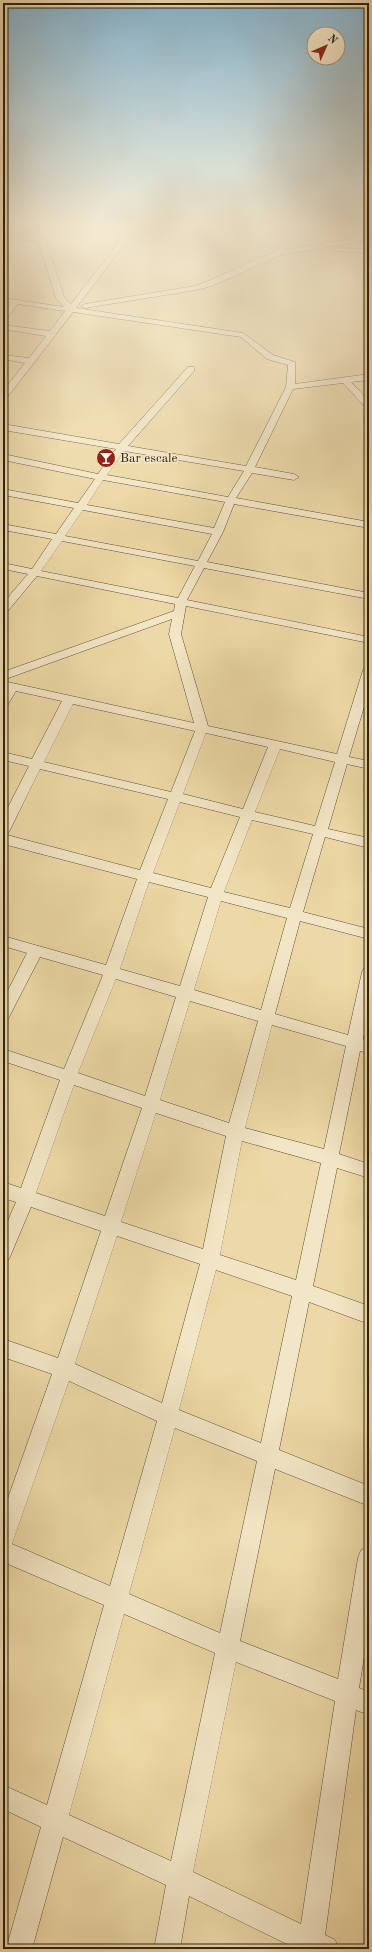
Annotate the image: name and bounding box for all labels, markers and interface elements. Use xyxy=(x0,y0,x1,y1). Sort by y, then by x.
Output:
north arrow xyxy=(306,26,346,66)
text: N xyxy=(325,33,339,47)
bar icon: Bar escale xyxy=(95,447,117,469)
place label: Bar escale xyxy=(120,452,178,465)

